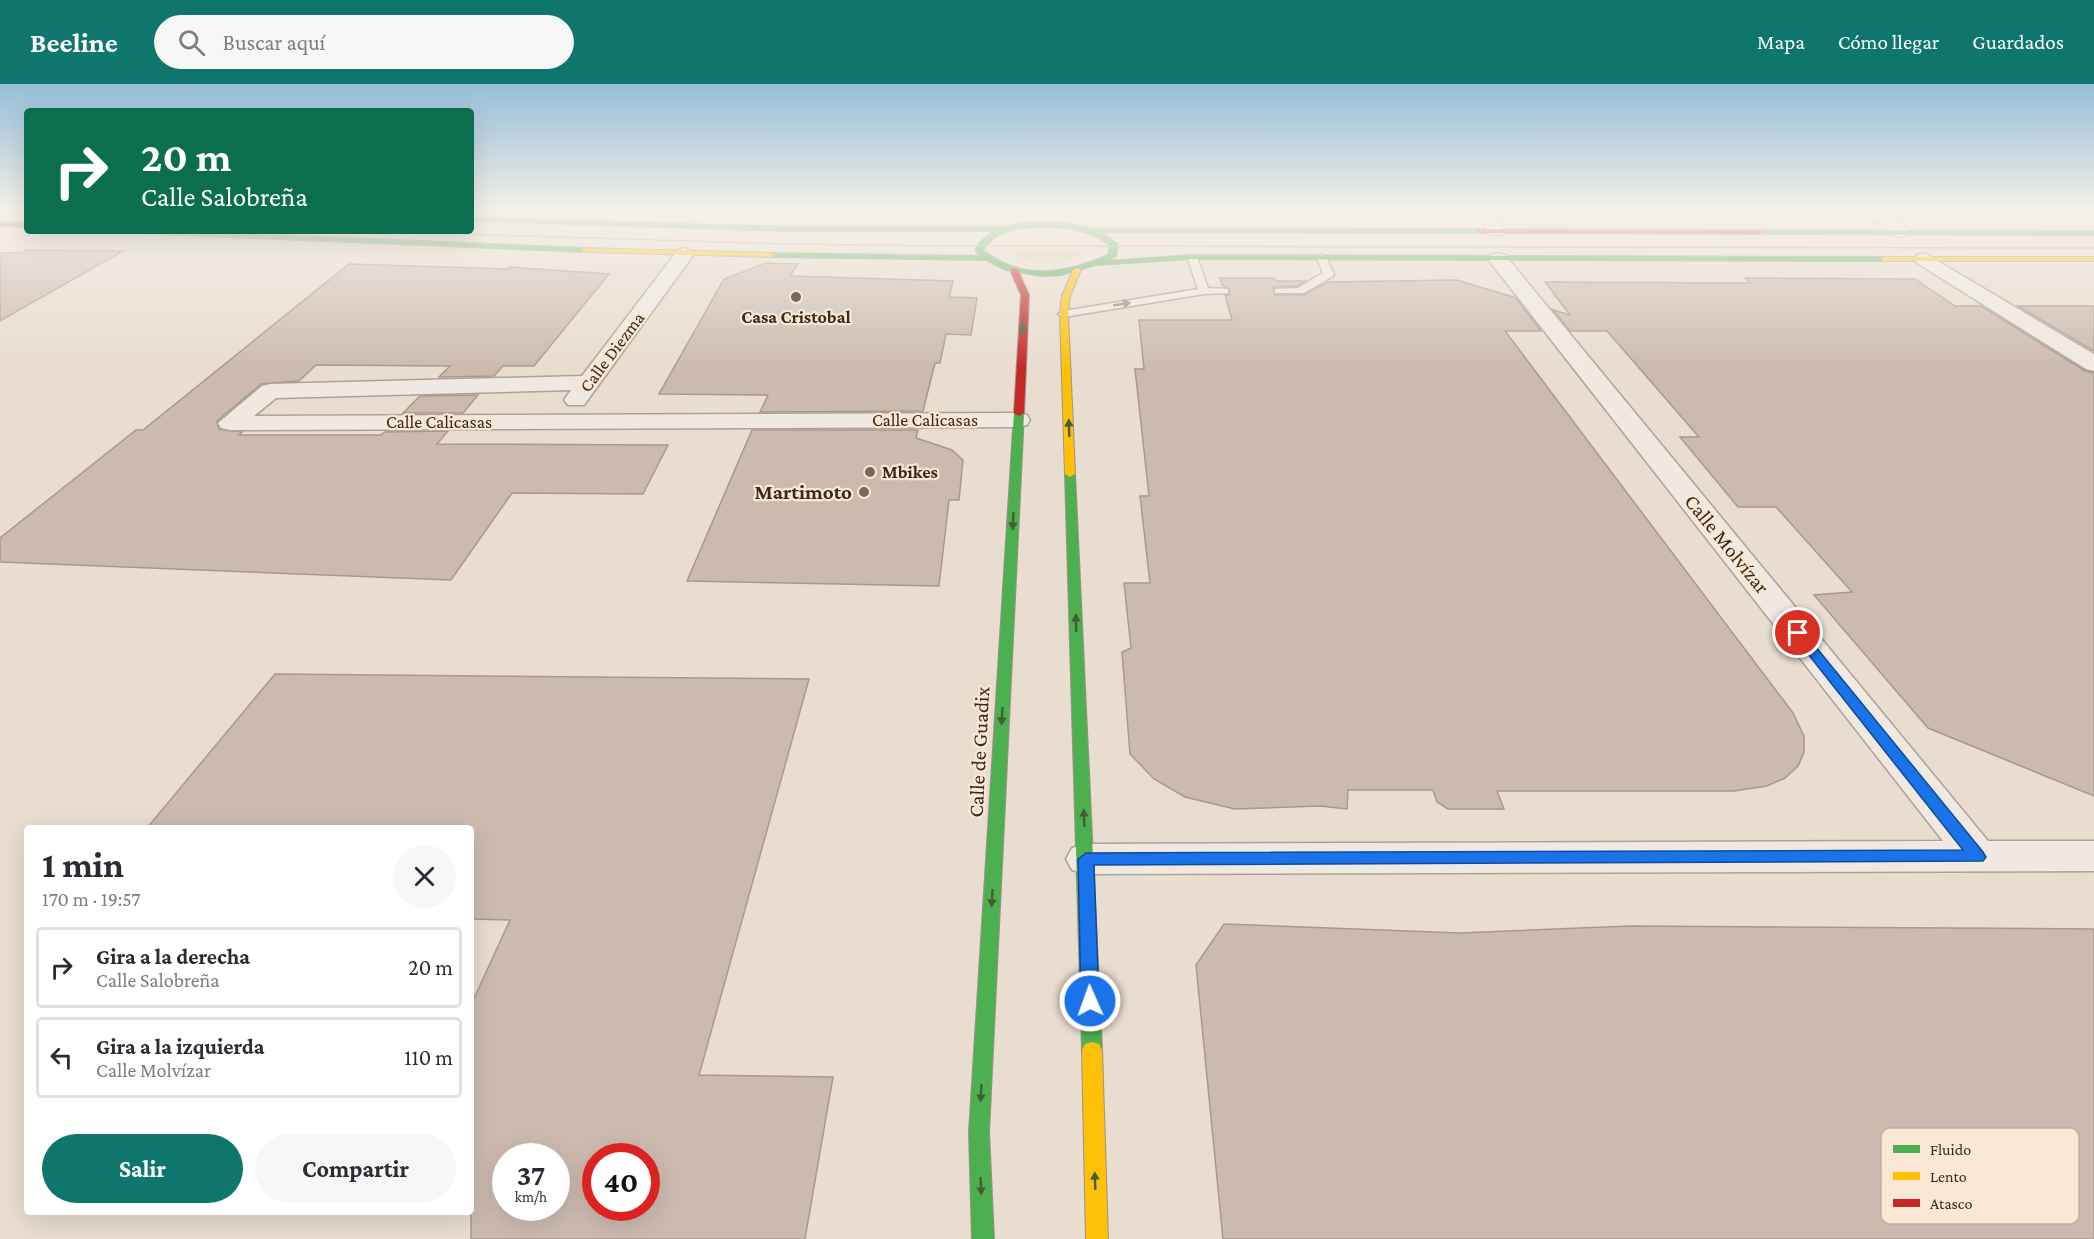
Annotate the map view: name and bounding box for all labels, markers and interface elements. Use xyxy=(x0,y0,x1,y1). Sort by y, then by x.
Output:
search box xyxy=(154,15,574,69)
icon: search xyxy=(175,26,208,59)
text: Beeline xyxy=(30,27,118,58)
text: Buscar aquí xyxy=(223,30,325,55)
text: Mapa xyxy=(1757,30,1805,54)
text: Cómo llegar xyxy=(1838,30,1939,54)
text: Guardados xyxy=(1972,30,2064,54)
icon: right xyxy=(42,132,120,210)
text: 20 m xyxy=(141,133,232,180)
text: Calle Salobreña xyxy=(141,182,308,212)
marker: Casa Cristobal xyxy=(789,290,803,304)
one-way arrow xyxy=(1112,300,1131,309)
place label: Casa Cristobal xyxy=(741,307,851,327)
street label: Calle Diezma xyxy=(576,308,648,396)
one-way arrow xyxy=(1019,317,1028,336)
street label: Calle Calicasas xyxy=(872,410,978,430)
street label: Calle Calicasas xyxy=(386,412,492,432)
one-way arrow xyxy=(1064,418,1073,437)
place label: Mbikes xyxy=(882,462,938,482)
marker: Mbikes xyxy=(863,465,877,479)
place label: Martimoto xyxy=(754,480,852,504)
marker: Martimoto xyxy=(857,485,871,499)
street label: Calle Molvízar xyxy=(1680,489,1775,599)
one-way arrow xyxy=(1008,512,1017,531)
pin xyxy=(1772,607,1823,658)
one-way arrow xyxy=(1072,613,1081,632)
icon: arrive xyxy=(1781,616,1814,649)
street label: Calle de Guadix xyxy=(964,686,994,818)
one-way arrow xyxy=(997,706,1006,725)
one-way arrow xyxy=(1080,808,1089,827)
text: 1 min xyxy=(42,845,124,885)
button: close xyxy=(393,845,456,908)
text: 170 m · 19:57 xyxy=(42,888,140,910)
one-way arrow xyxy=(987,889,996,908)
text: Gira a la derecha xyxy=(96,944,250,969)
icon: right xyxy=(45,951,78,984)
text: 20 m xyxy=(408,955,453,980)
text: Calle Salobreña xyxy=(96,969,220,991)
position arrow xyxy=(1058,969,1122,1033)
text: Gira a la izquierda xyxy=(96,1034,265,1059)
icon: left xyxy=(45,1041,78,1074)
text: 110 m xyxy=(404,1045,453,1070)
text: Calle Molvízar xyxy=(96,1059,211,1081)
one-way arrow xyxy=(977,1084,986,1103)
legend xyxy=(1881,1128,2079,1224)
button: Salir xyxy=(42,1134,243,1203)
button: Compartir xyxy=(255,1134,456,1203)
text: Fluido xyxy=(1930,1141,1971,1158)
speed limit sign: 40 xyxy=(582,1143,660,1221)
text: 37 xyxy=(517,1158,545,1191)
text: Lento xyxy=(1930,1168,1967,1185)
one-way arrow xyxy=(1090,1171,1100,1190)
one-way arrow xyxy=(976,1176,985,1195)
text: km/h xyxy=(515,1189,547,1205)
text: Atasco xyxy=(1930,1195,1972,1212)

